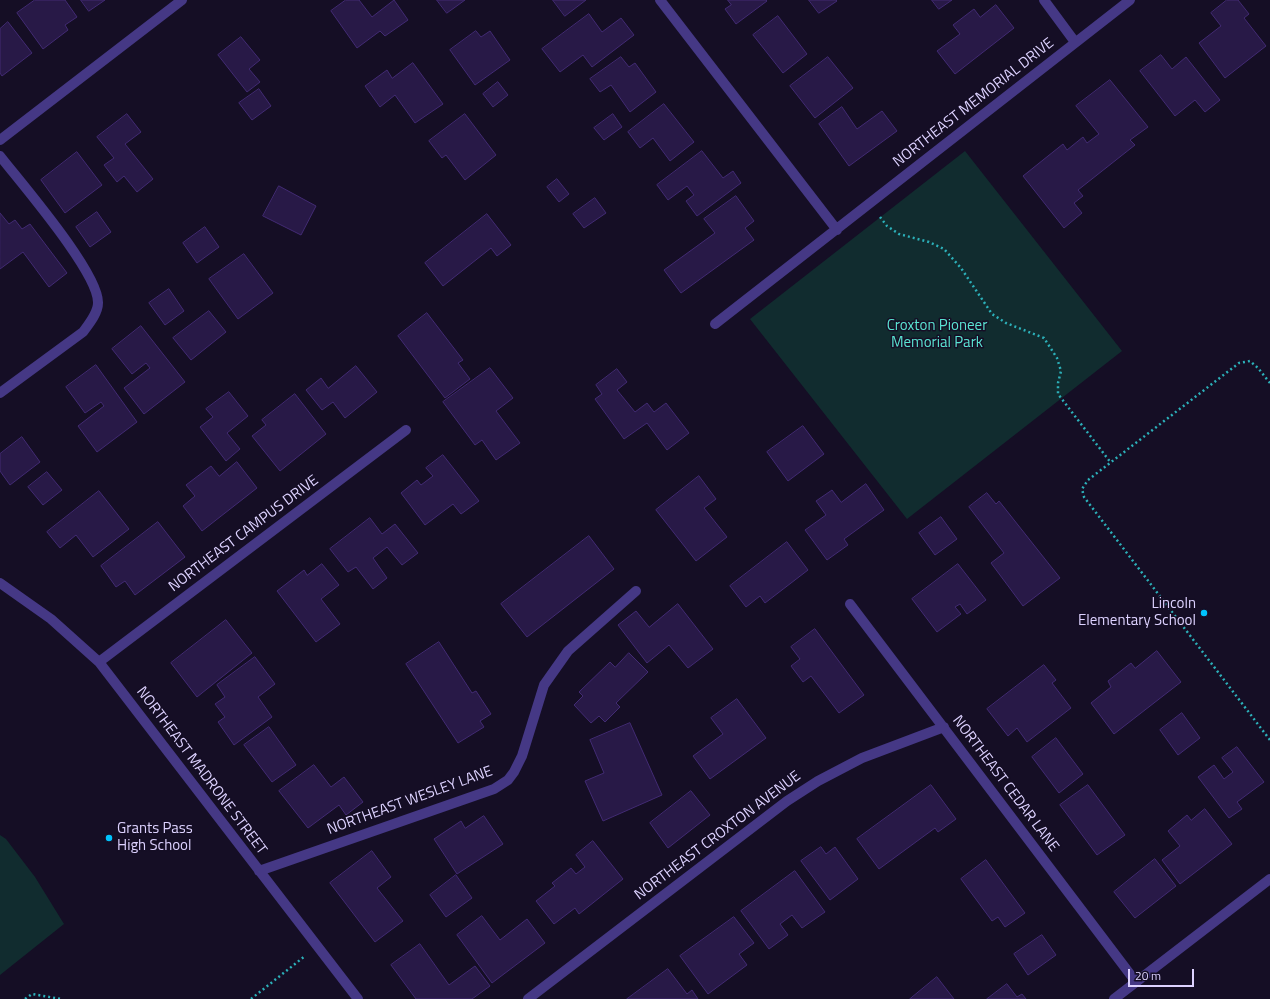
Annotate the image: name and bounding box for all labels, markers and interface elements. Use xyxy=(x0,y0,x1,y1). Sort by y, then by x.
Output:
street label: NORTHEAST MEMORIAL DRIVE xyxy=(890,35,1058,171)
park label: Croxton Pioneer Memorial Park xyxy=(887,317,987,352)
street label: NORTHEAST CAMPUS DRIVE xyxy=(166,472,322,596)
place label: Lincoln Elementary School xyxy=(1078,595,1196,630)
marker: Lincoln Elementary School xyxy=(1199,608,1209,618)
street label: NORTHEAST MADRONE STREET xyxy=(132,684,270,858)
street label: NORTHEAST CEDAR LANE xyxy=(948,712,1062,856)
street label: NORTHEAST WESLEY LANE xyxy=(325,763,495,839)
street label: NORTHEAST CROXTON AVENUE xyxy=(631,768,805,904)
place label: Grants Pass High School xyxy=(117,820,193,855)
marker: Grants Pass High School xyxy=(104,833,114,843)
scale bar xyxy=(1130,961,1196,987)
text: 20 m xyxy=(1135,966,1161,985)

